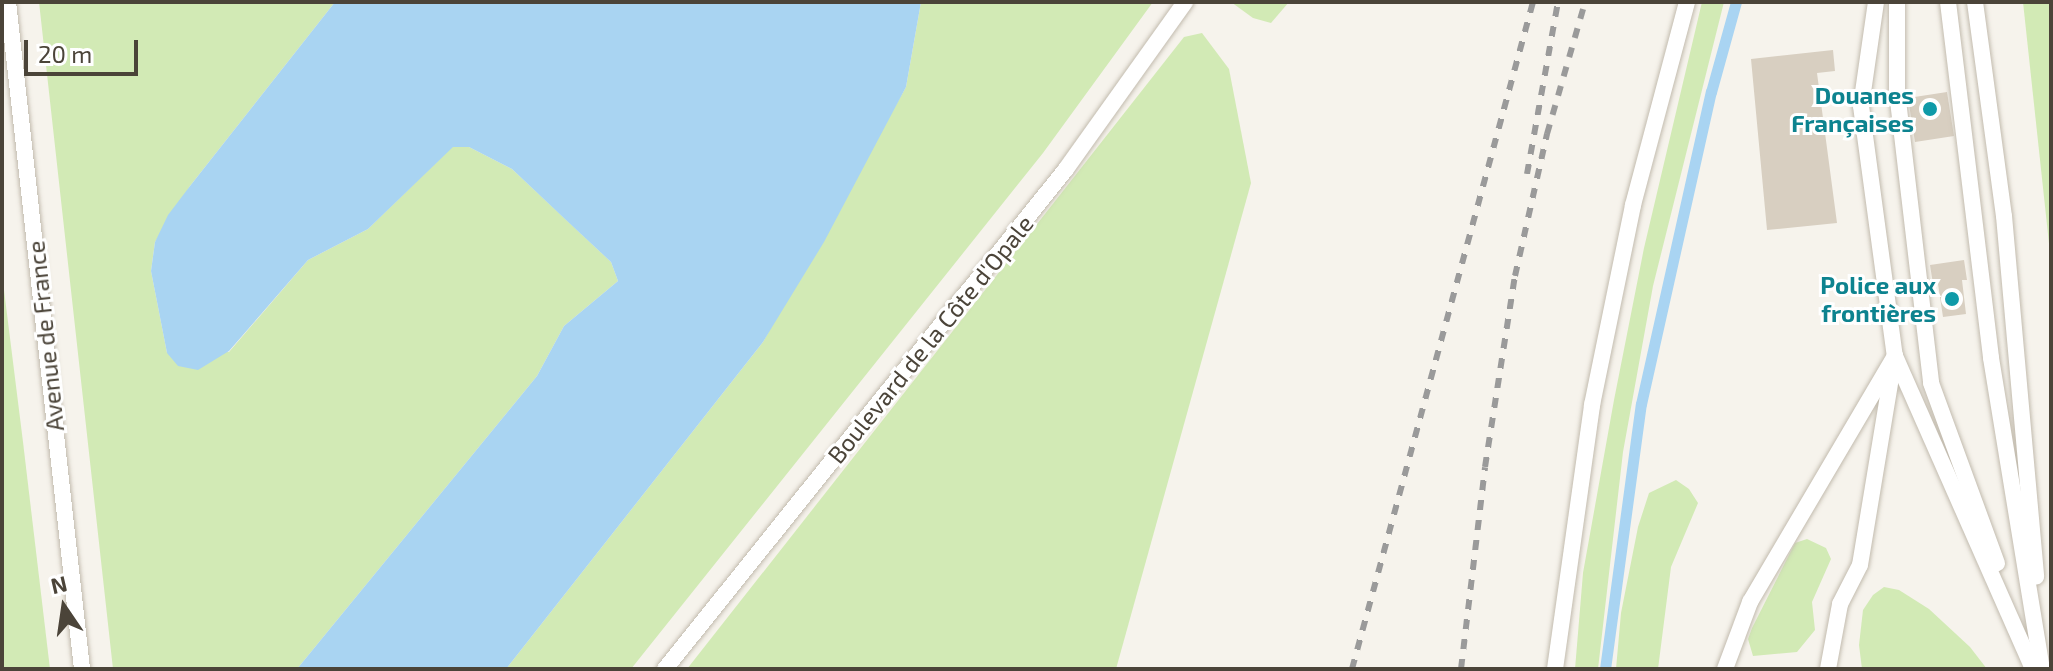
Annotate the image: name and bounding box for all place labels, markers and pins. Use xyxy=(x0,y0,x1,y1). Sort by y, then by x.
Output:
place label: Douanes Françaises xyxy=(1791,81,1914,137)
marker: Douanes Françaises xyxy=(1921,100,1939,118)
place label: Police aux frontières xyxy=(1820,271,1936,327)
marker: Police aux frontières xyxy=(1943,290,1961,308)

